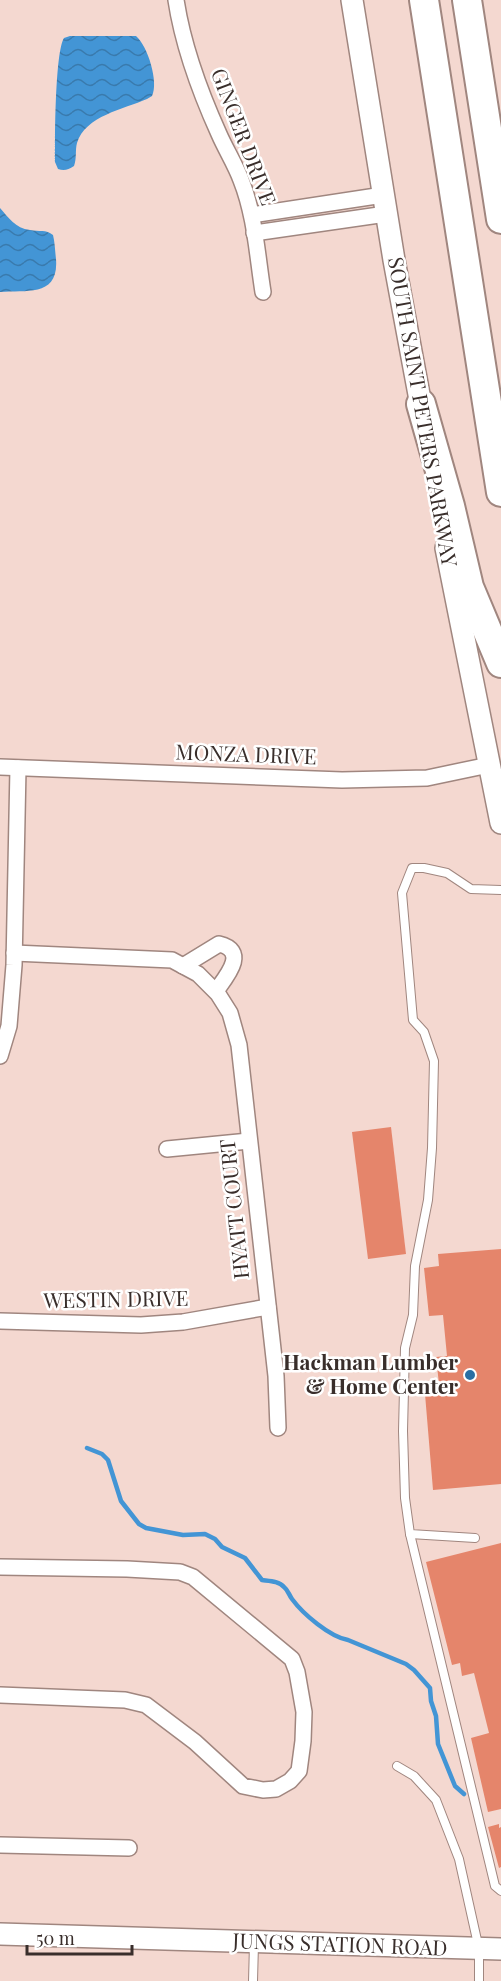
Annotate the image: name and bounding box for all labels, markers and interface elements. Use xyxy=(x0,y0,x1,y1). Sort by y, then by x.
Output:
street label: GINGER DRIVE xyxy=(206,64,284,209)
street label: SOUTH SAINT PETERS PARKWAY xyxy=(383,255,465,569)
street label: MONZA DRIVE xyxy=(175,737,317,769)
street label: HYATT COURT xyxy=(212,1138,254,1281)
street label: WESTIN DRIVE xyxy=(42,1283,189,1313)
place label: Hackman Lumber & Home Center xyxy=(283,1347,458,1399)
marker: Hackman Lumber & Home Center xyxy=(463,1368,477,1382)
scale bar xyxy=(27,1918,132,1956)
street label: JUNGS STATION ROAD xyxy=(231,1925,448,1961)
text: 50 m xyxy=(36,1926,75,1950)

